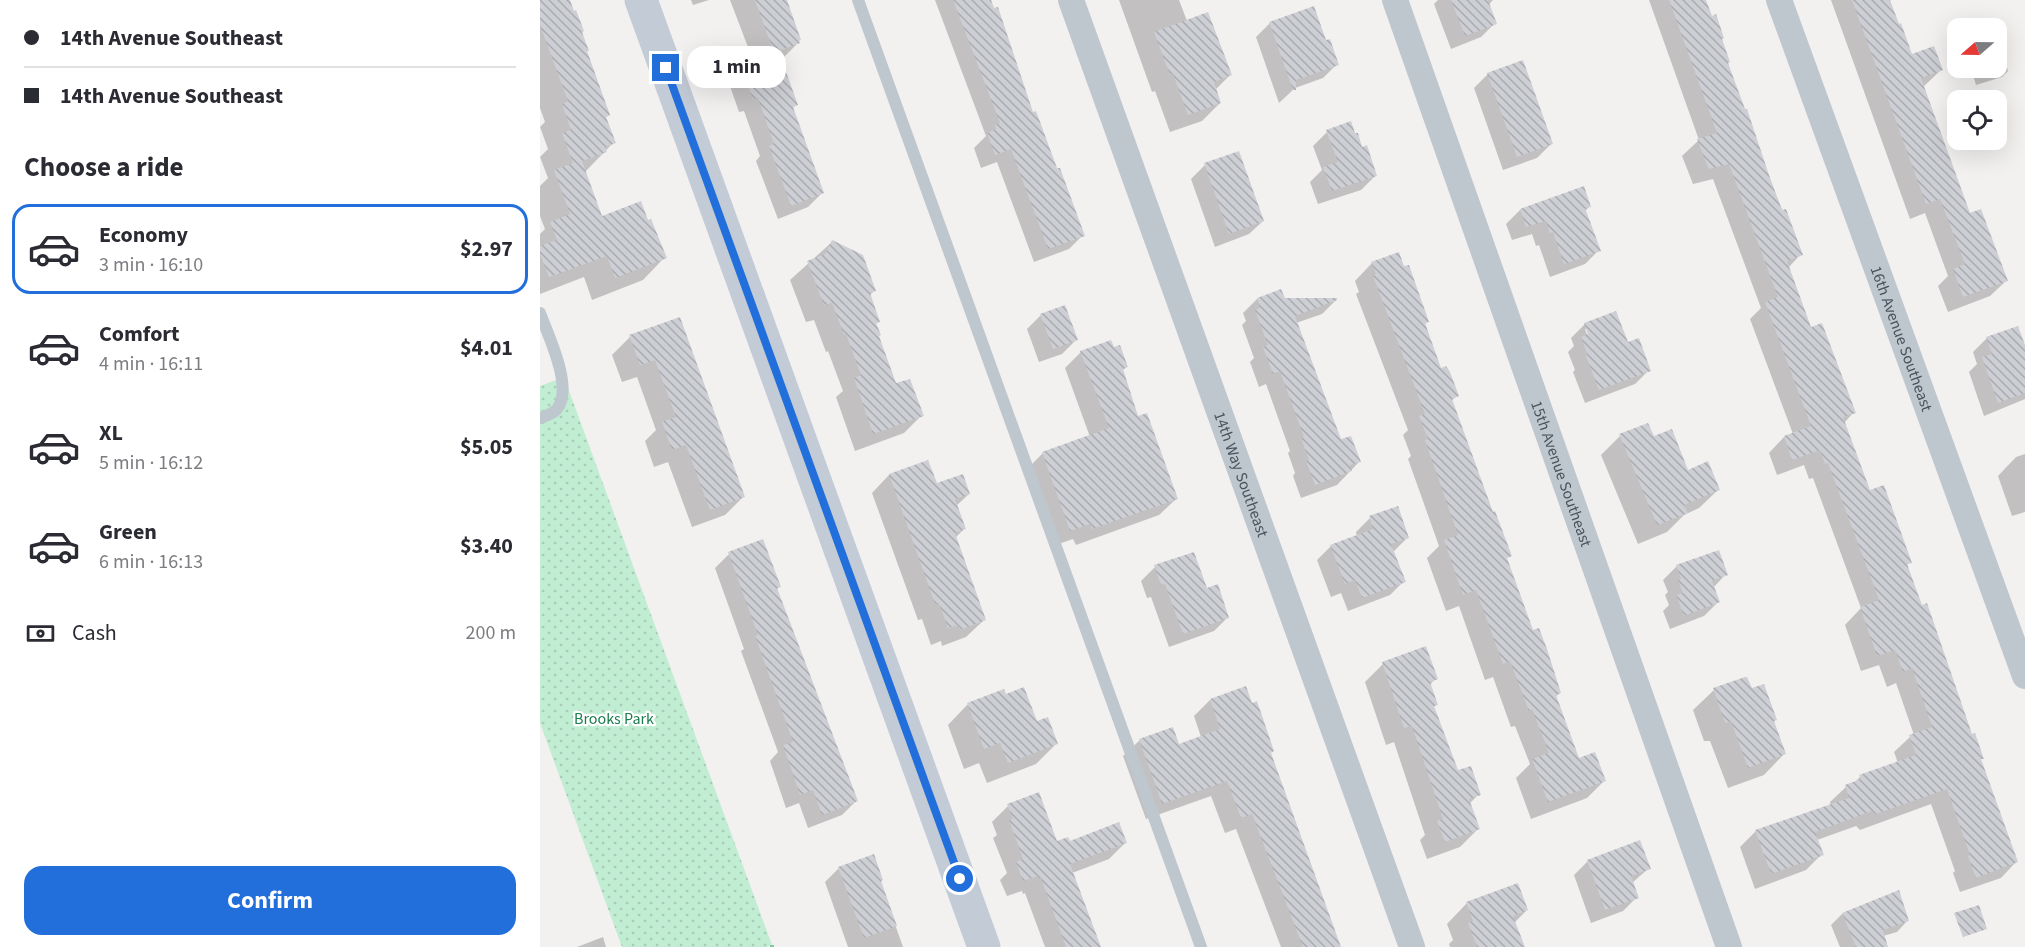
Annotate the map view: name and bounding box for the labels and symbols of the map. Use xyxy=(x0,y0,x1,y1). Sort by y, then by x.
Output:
north arrow xyxy=(1947,18,2007,78)
callout: 1 min xyxy=(687,47,786,89)
route end xyxy=(652,54,679,81)
street label: 16th Avenue Southeast xyxy=(1865,263,1938,415)
street label: 15th Avenue Southeast xyxy=(1525,398,1597,550)
street label: 14th Way Southeast xyxy=(1208,409,1274,541)
park label: Brooks Park xyxy=(574,708,654,730)
route start xyxy=(946,865,973,892)

